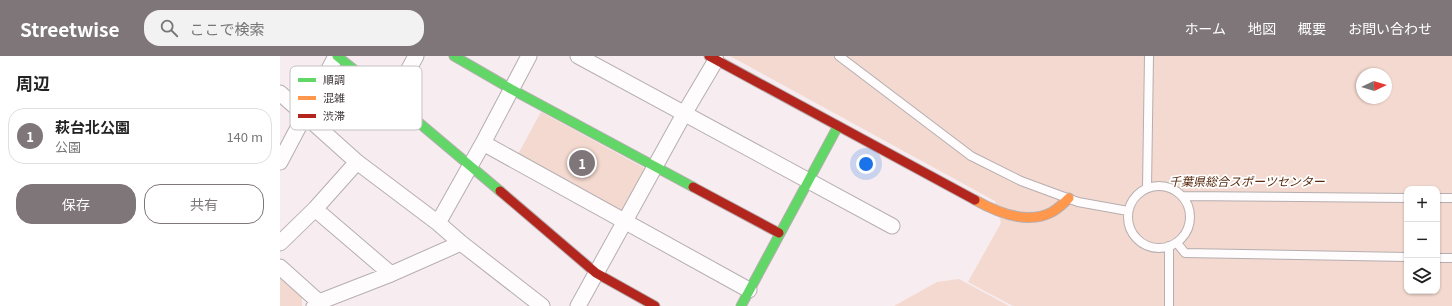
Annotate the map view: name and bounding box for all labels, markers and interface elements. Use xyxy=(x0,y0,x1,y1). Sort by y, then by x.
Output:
search box xyxy=(144,10,424,46)
text: Streetwise xyxy=(20,15,120,42)
icon: search xyxy=(158,17,180,39)
text: ここで検索 xyxy=(190,18,265,39)
text: ホーム xyxy=(1184,18,1226,38)
text: 地図 xyxy=(1248,18,1276,38)
text: 概要 xyxy=(1298,18,1326,38)
text: お問い合わせ xyxy=(1348,18,1432,38)
legend xyxy=(290,66,422,130)
north arrow xyxy=(1356,68,1392,104)
text: 周辺 xyxy=(16,70,50,95)
text: 順調 xyxy=(323,71,345,87)
text: 混雑 xyxy=(323,89,345,105)
text: 渋滞 xyxy=(323,107,345,123)
text: 萩台北公園 xyxy=(55,116,130,137)
text: 1 xyxy=(26,127,34,146)
text: 140 m xyxy=(226,127,263,146)
text: 公園 xyxy=(55,137,81,156)
pin: 1 xyxy=(569,148,595,178)
your location xyxy=(856,154,876,174)
park label: 千葉県総合スポーツセンター xyxy=(1169,172,1326,189)
button: 保存 xyxy=(16,184,136,224)
button: 共有 xyxy=(144,184,264,224)
map controls xyxy=(1404,186,1440,294)
button: + xyxy=(1404,186,1440,222)
button: − xyxy=(1404,222,1440,258)
button: layers xyxy=(1404,258,1440,294)

